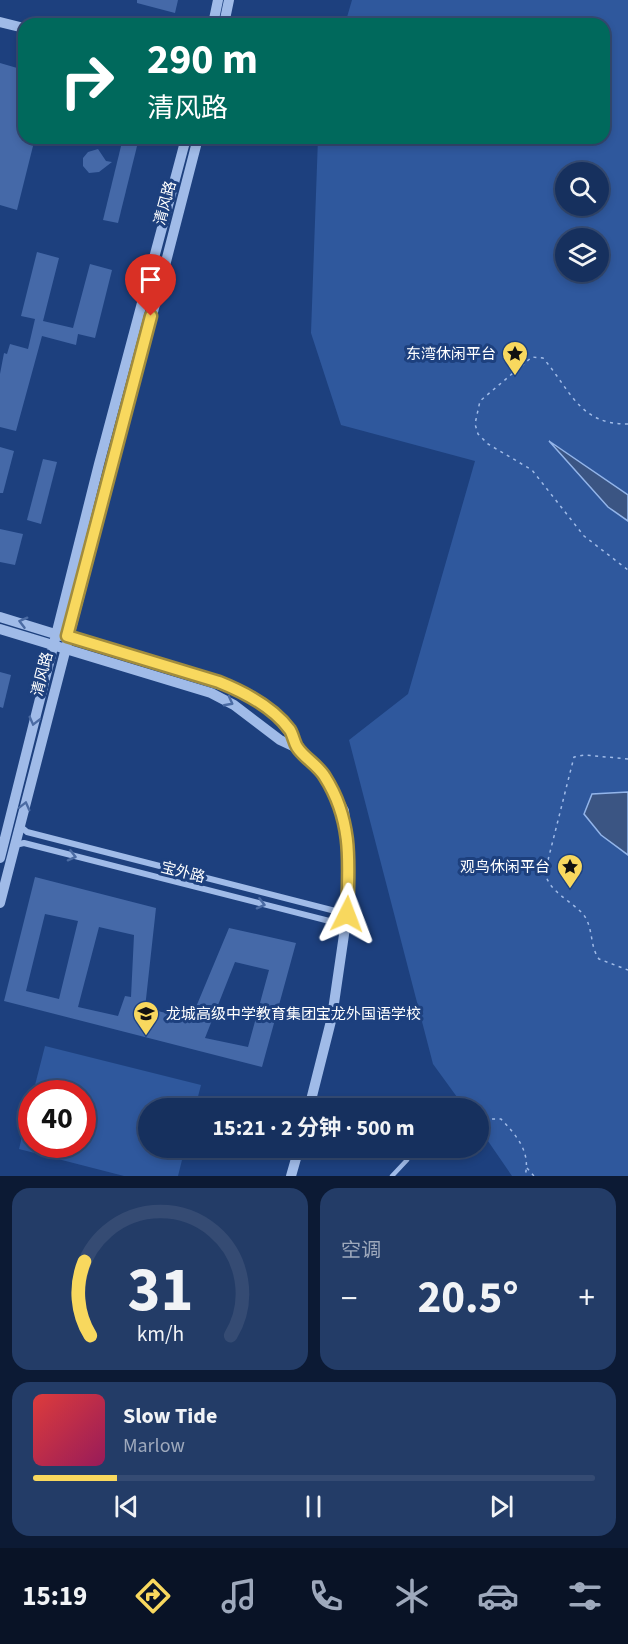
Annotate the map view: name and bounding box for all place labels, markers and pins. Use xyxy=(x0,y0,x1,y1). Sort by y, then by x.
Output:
pin xyxy=(125,254,176,316)
place icon: 东湾休闲平台 xyxy=(500,339,530,377)
place label: 东湾休闲平台 xyxy=(406,344,496,365)
place icon: 观鸟休闲平台 xyxy=(555,852,585,890)
place label: 观鸟休闲平台 xyxy=(460,857,550,878)
school or university icon: 龙城高级中学教育集团宝龙外国语学校 xyxy=(131,999,161,1037)
place label: 龙城高级中学教育集团宝龙外国语学校 xyxy=(166,1004,421,1025)

